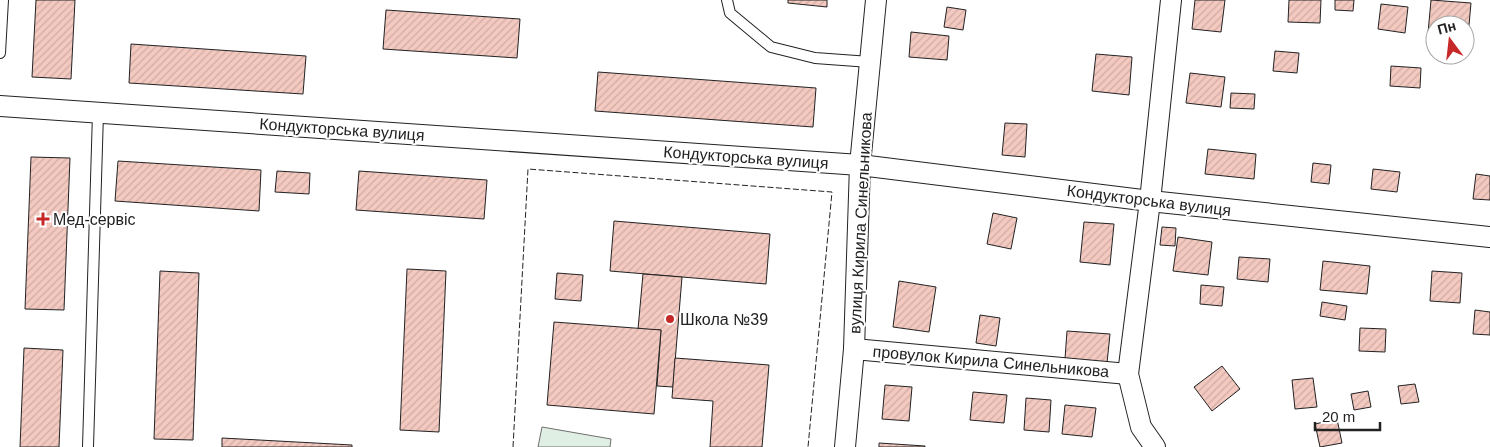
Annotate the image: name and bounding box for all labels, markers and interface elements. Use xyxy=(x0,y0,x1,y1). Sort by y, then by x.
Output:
north arrow xyxy=(1425,15,1475,65)
text: Пн xyxy=(1436,17,1458,38)
street label: вулиця Кирила Синельникова xyxy=(846,112,875,334)
street label: Кондукторська вулиця xyxy=(259,115,425,144)
street label: Кондукторська вулиця xyxy=(663,143,829,172)
street label: Кондукторська вулиця xyxy=(1066,182,1232,219)
place label: Мед-сервіс xyxy=(53,211,136,228)
marker: Мед-сервіс xyxy=(37,213,49,225)
place label: Школа №39 xyxy=(680,311,768,328)
marker: Школа №39 xyxy=(664,313,676,325)
street label: провулок Кирила Синельникова xyxy=(872,343,1110,380)
scale bar xyxy=(1315,400,1380,432)
text: 20 m xyxy=(1322,408,1355,425)

